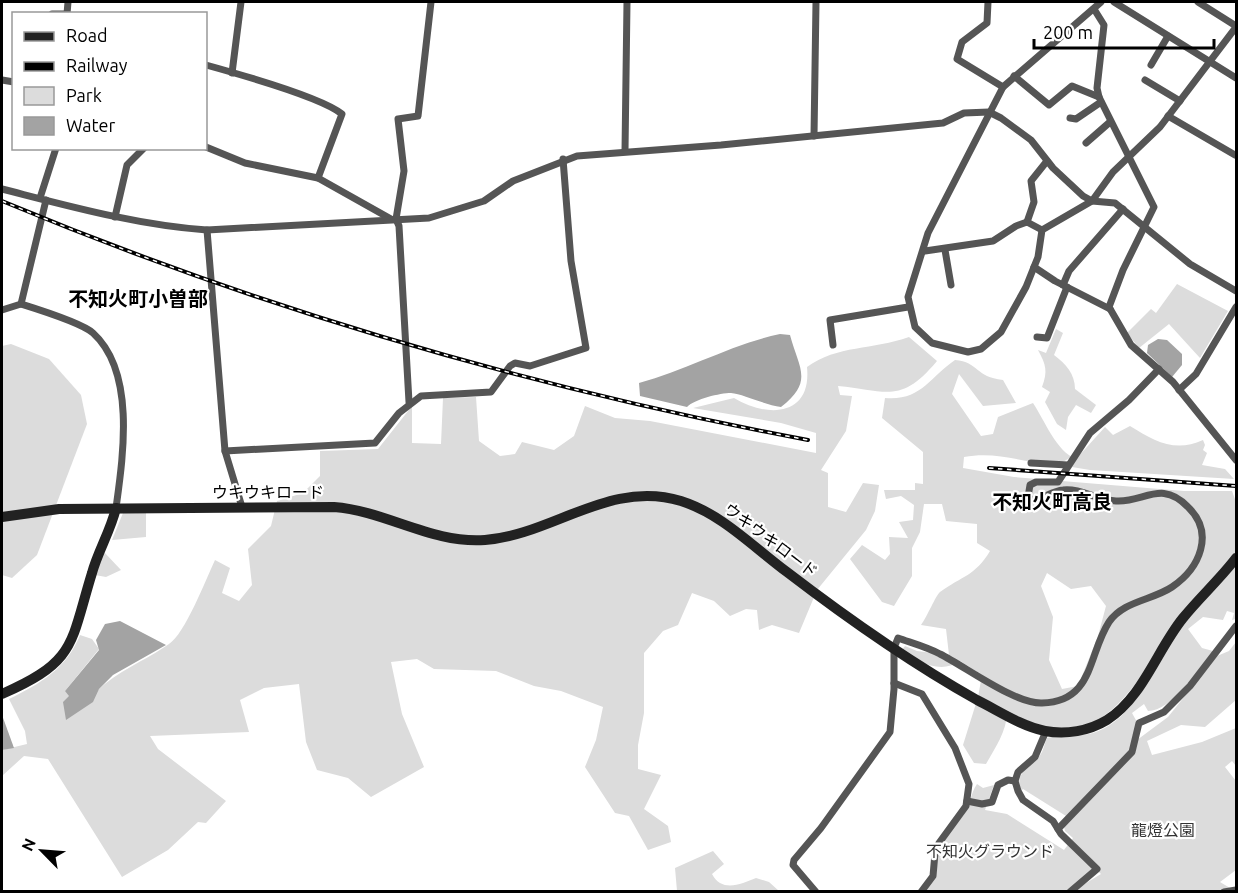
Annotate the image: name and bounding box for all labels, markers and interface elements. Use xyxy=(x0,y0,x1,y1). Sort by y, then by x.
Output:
legend xyxy=(12,12,207,150)
scale bar xyxy=(1034,12,1214,50)
text: 200 m xyxy=(1043,22,1093,42)
text: Road xyxy=(66,25,108,45)
text: Railway xyxy=(66,55,128,75)
text: Park xyxy=(66,85,102,105)
text: Water xyxy=(66,115,116,135)
district label: 不知火町小曽部 xyxy=(68,287,208,310)
street label: ウキウキロード xyxy=(212,483,324,501)
district label: 不知火町高良 xyxy=(992,490,1112,513)
street label: ウキウキロード xyxy=(721,499,821,581)
north arrow xyxy=(12,821,72,881)
park label: 龍燈公園 xyxy=(1131,821,1195,839)
text: N xyxy=(18,835,39,854)
park label: 不知火グラウンド xyxy=(926,842,1054,860)

